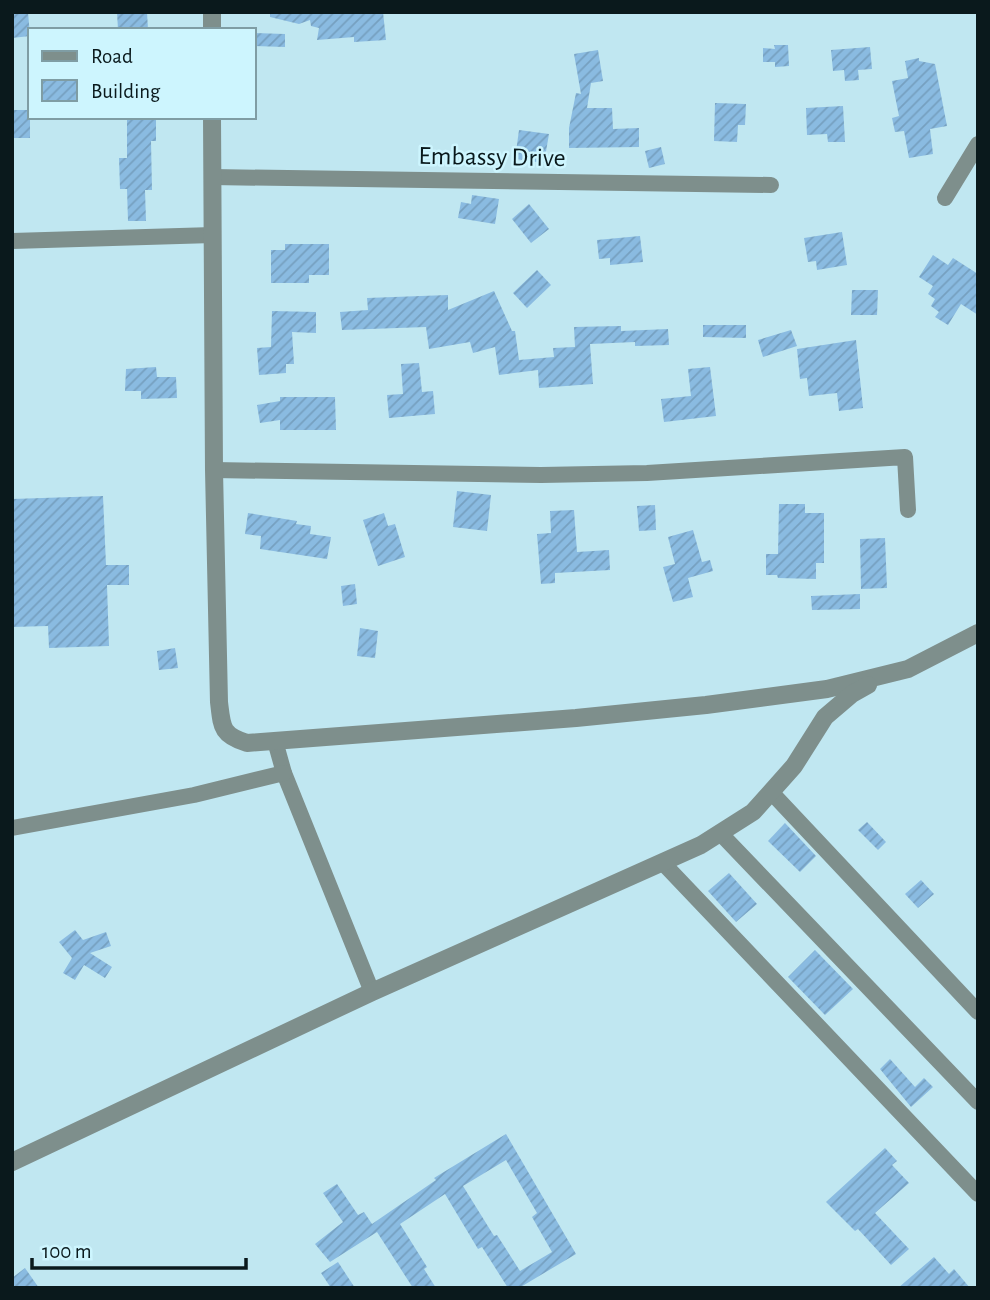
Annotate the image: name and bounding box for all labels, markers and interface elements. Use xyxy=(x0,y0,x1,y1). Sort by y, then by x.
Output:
legend xyxy=(28,28,256,119)
text: Road xyxy=(91,46,133,67)
text: Building xyxy=(91,81,161,102)
street label: Embassy Drive xyxy=(418,143,566,171)
scale bar xyxy=(32,1226,245,1270)
text: 100 m xyxy=(42,1241,92,1262)

